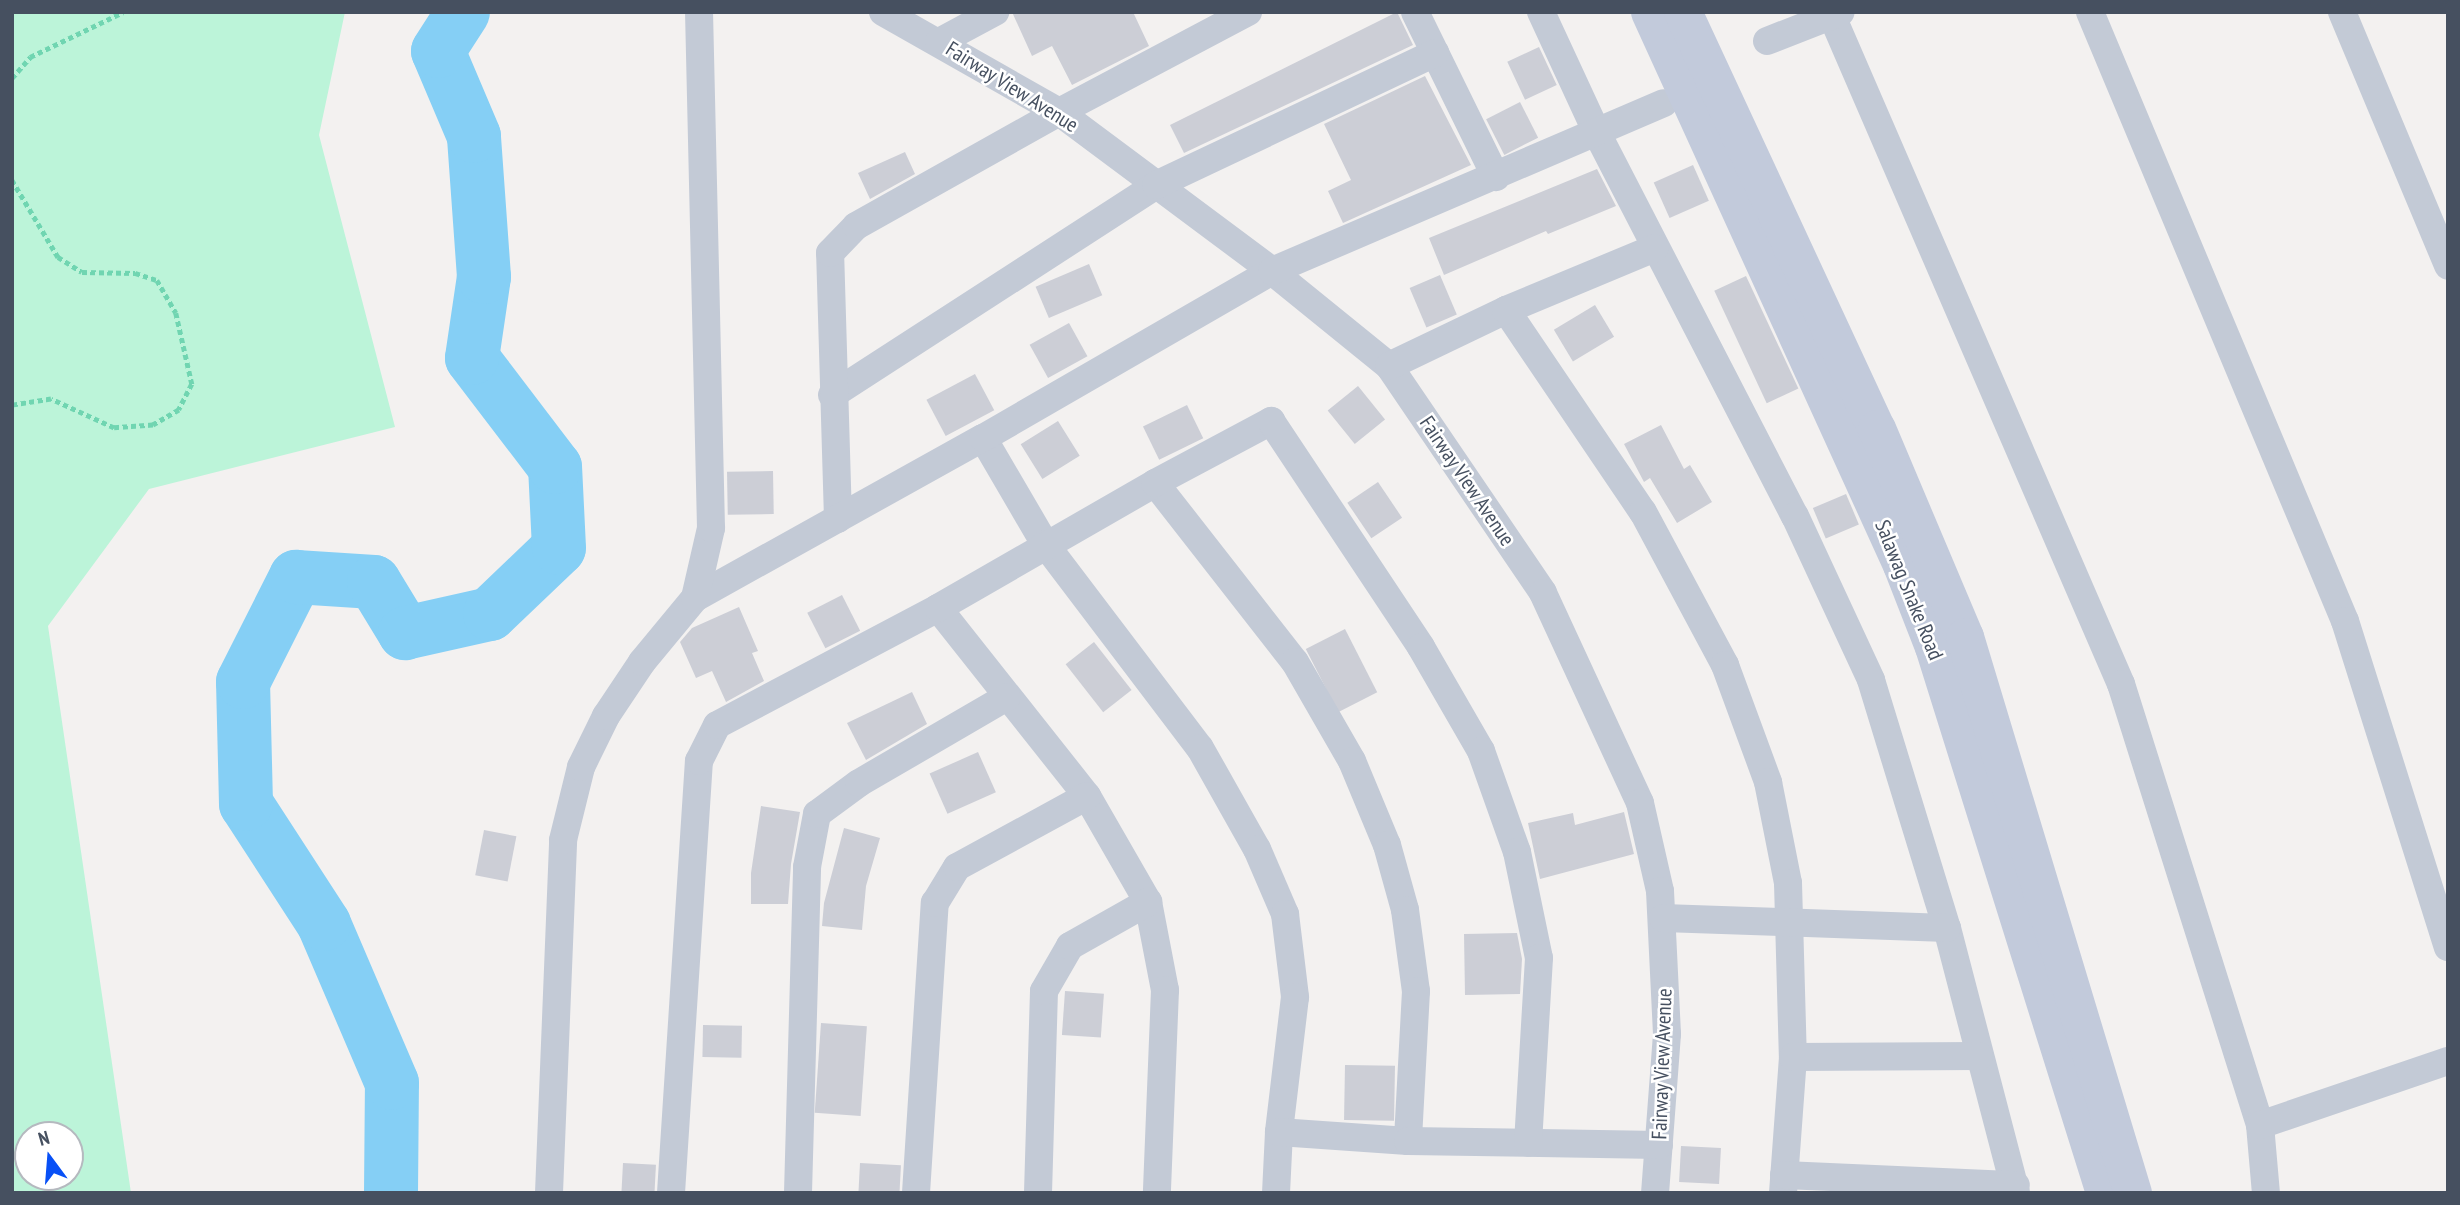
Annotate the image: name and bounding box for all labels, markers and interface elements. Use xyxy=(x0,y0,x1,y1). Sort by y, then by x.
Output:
street label: Fairway View Avenue xyxy=(940,36,1084,138)
street label: Fairway View Avenue xyxy=(1414,410,1520,552)
street label: Salawag Snake Road xyxy=(1870,516,1948,664)
street label: Fairway View Avenue xyxy=(1647,987,1677,1141)
north arrow xyxy=(14,1121,84,1191)
text: N xyxy=(36,1125,52,1151)

